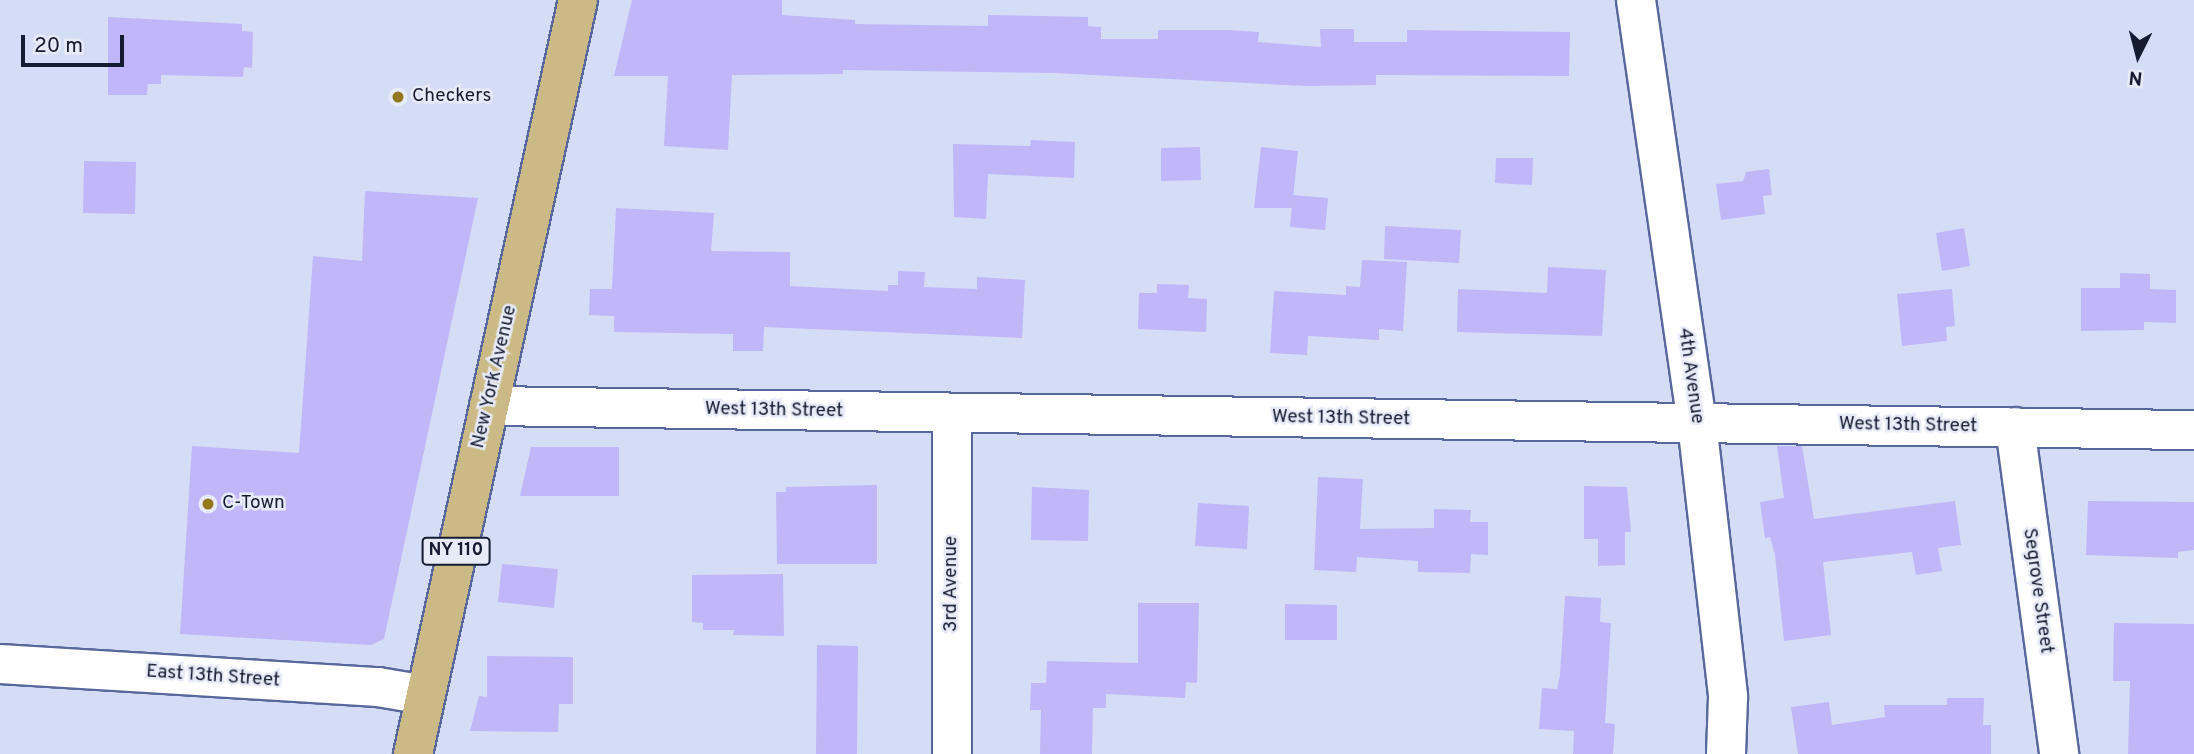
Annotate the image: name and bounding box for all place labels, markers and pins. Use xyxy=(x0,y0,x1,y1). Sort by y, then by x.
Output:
place label: Checkers xyxy=(412,86,491,108)
marker: Checkers xyxy=(390,89,406,105)
place label: C-Town xyxy=(222,493,285,515)
marker: C-Town xyxy=(200,496,216,512)

